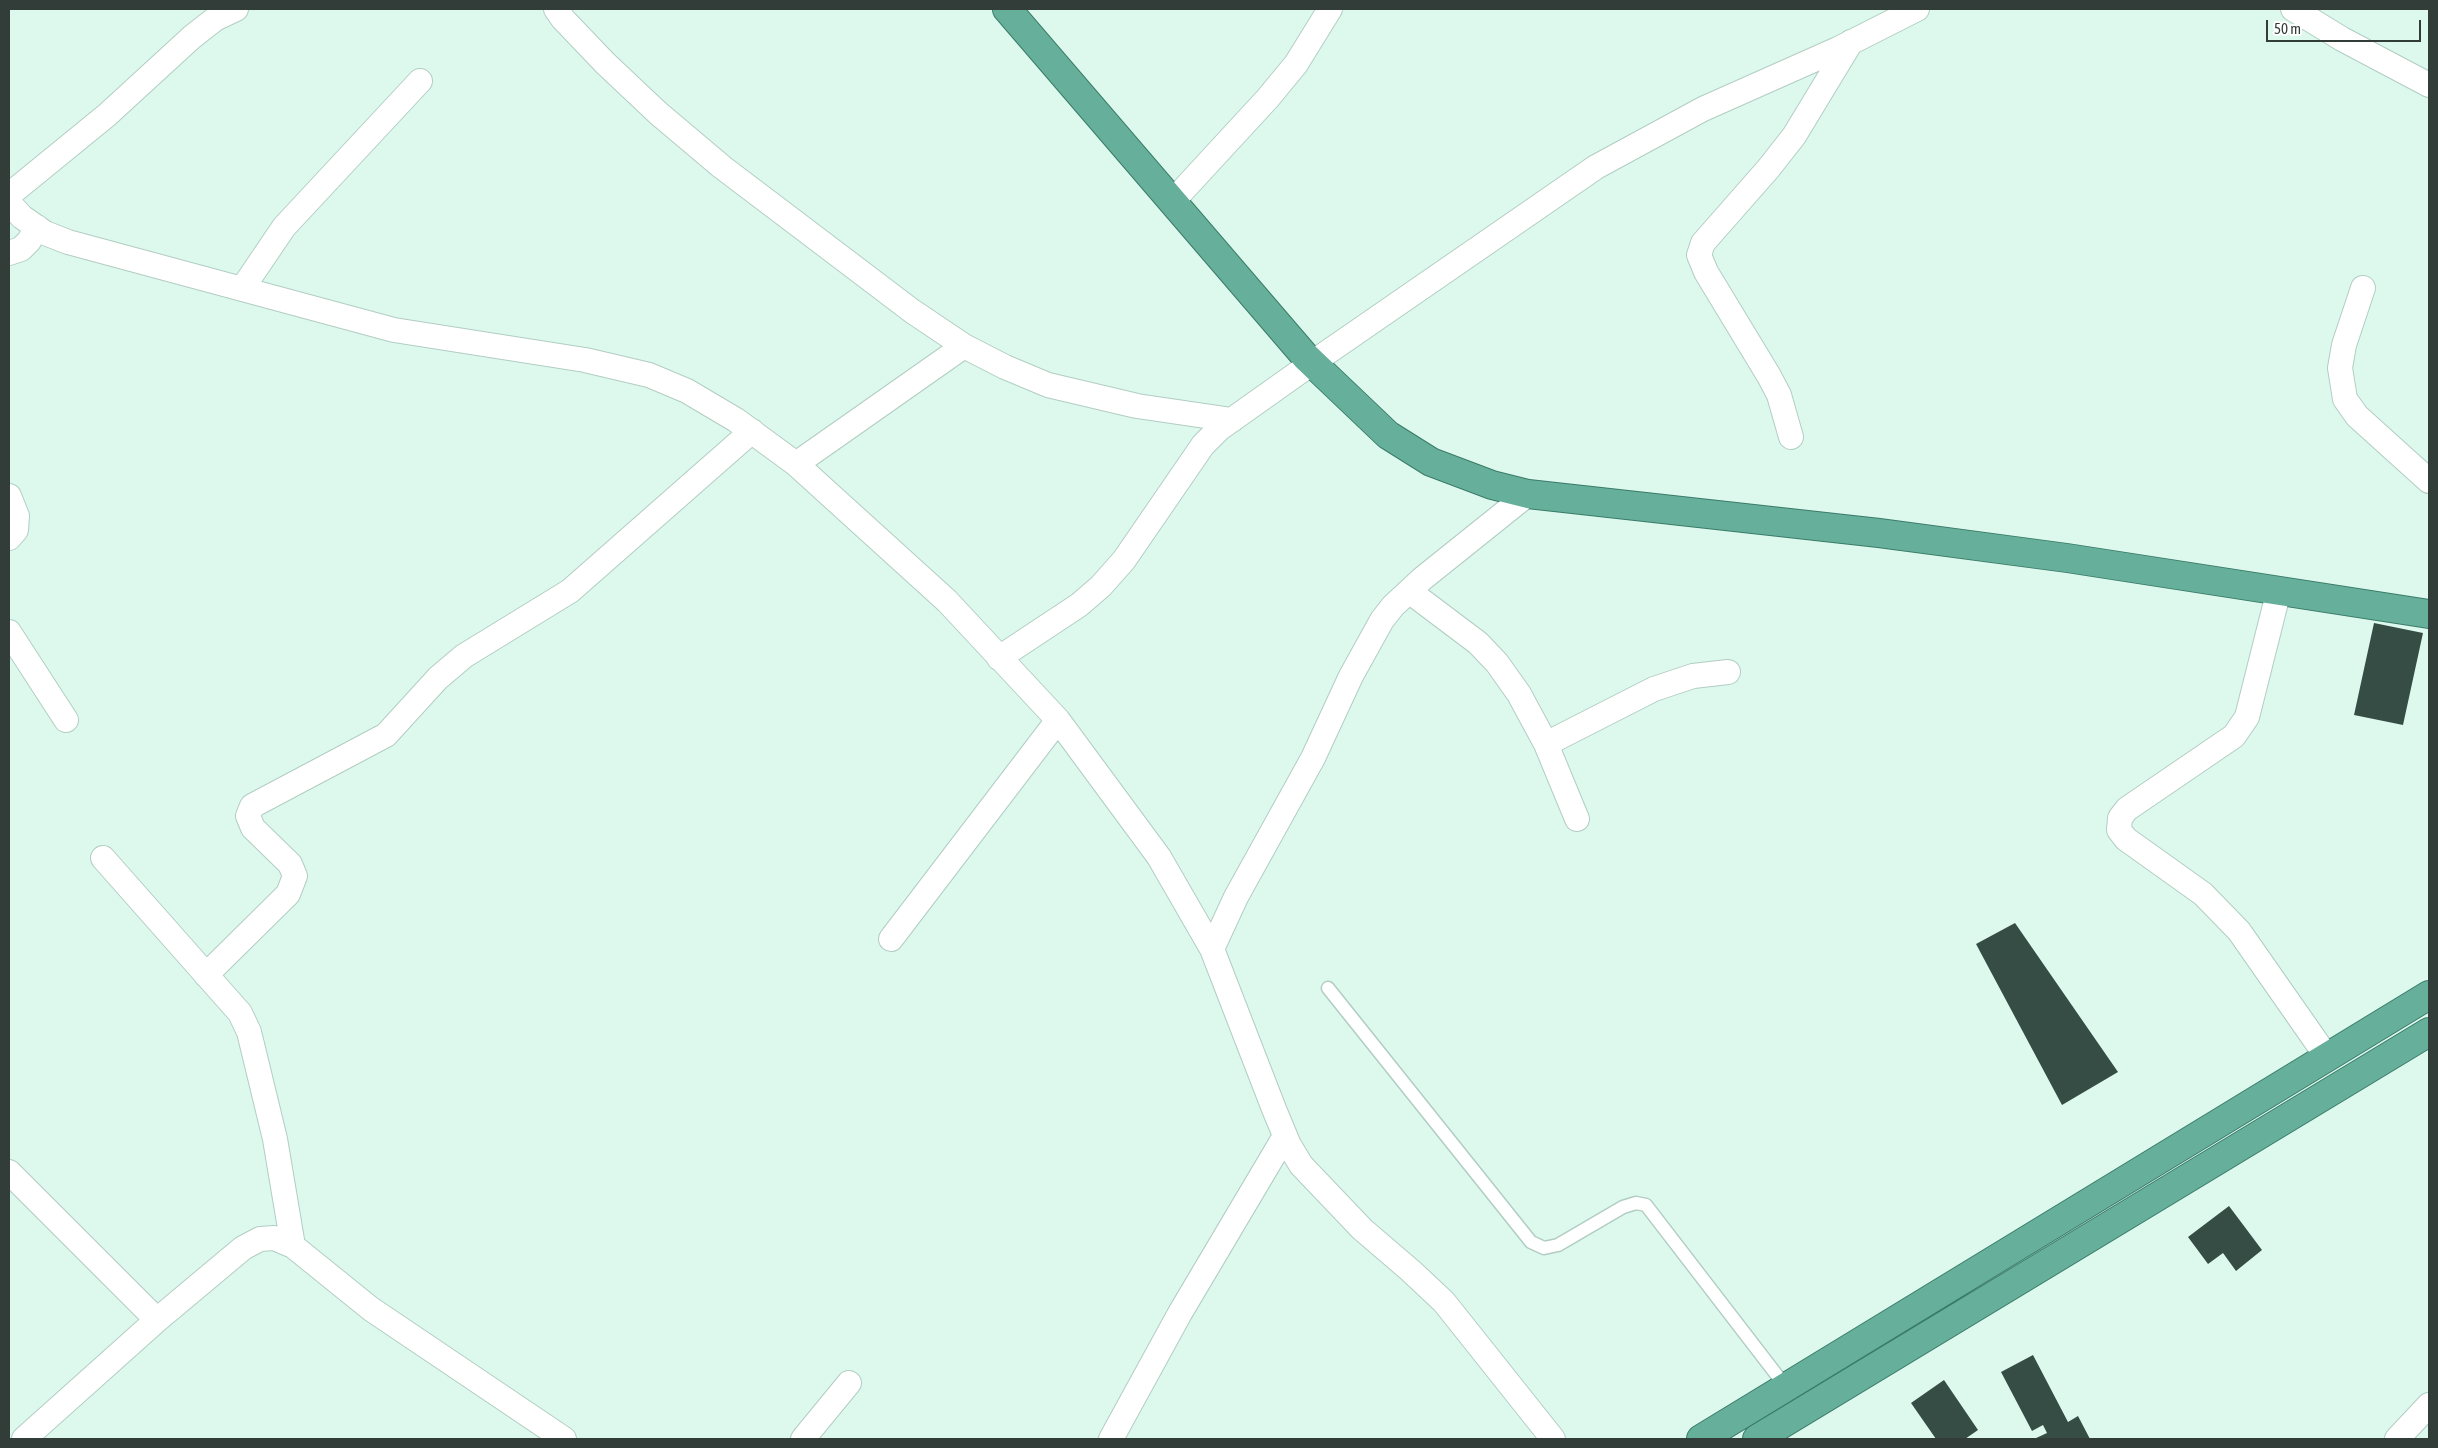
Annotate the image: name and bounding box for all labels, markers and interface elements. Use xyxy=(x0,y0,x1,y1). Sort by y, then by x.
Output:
scale bar xyxy=(2268,10,2423,42)
text: 50 m xyxy=(2274,20,2301,37)

